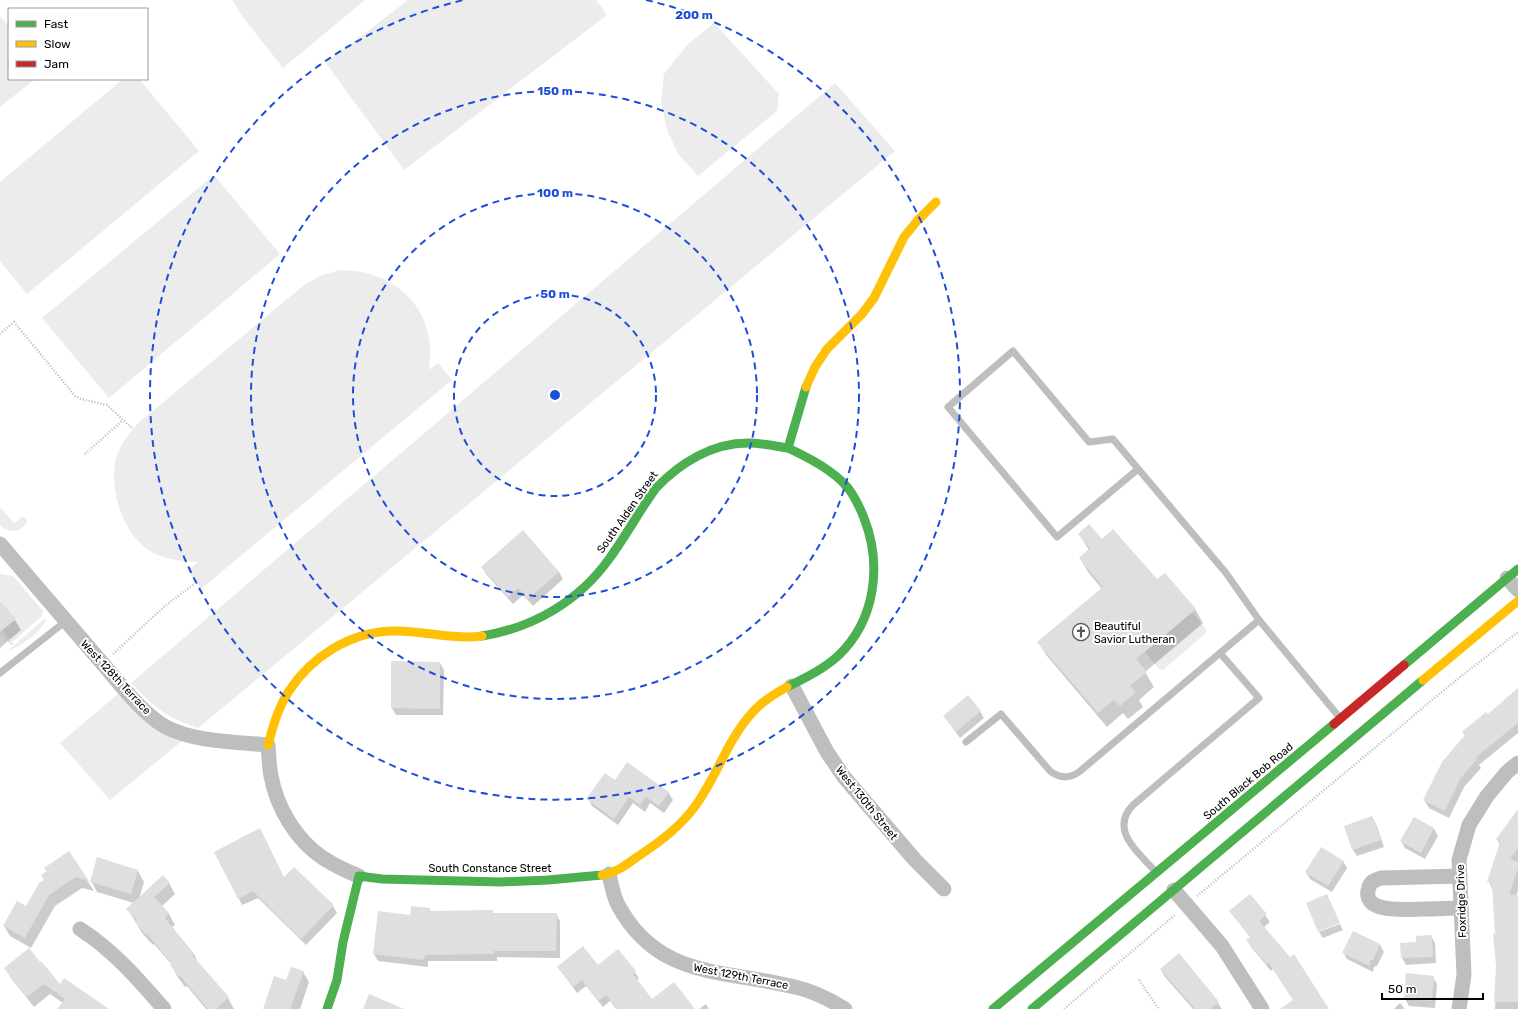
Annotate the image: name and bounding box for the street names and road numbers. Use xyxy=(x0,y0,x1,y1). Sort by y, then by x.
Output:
street label: South Alden Street xyxy=(594,468,661,556)
street label: West 128th Terrace xyxy=(78,637,153,717)
street label: South Black Bob Road xyxy=(1201,740,1296,823)
street label: West 130th Street xyxy=(833,764,901,843)
street label: South Constance Street xyxy=(428,862,552,875)
street label: Foxridge Drive xyxy=(1454,864,1469,938)
street label: West 129th Terrace xyxy=(692,961,790,992)

